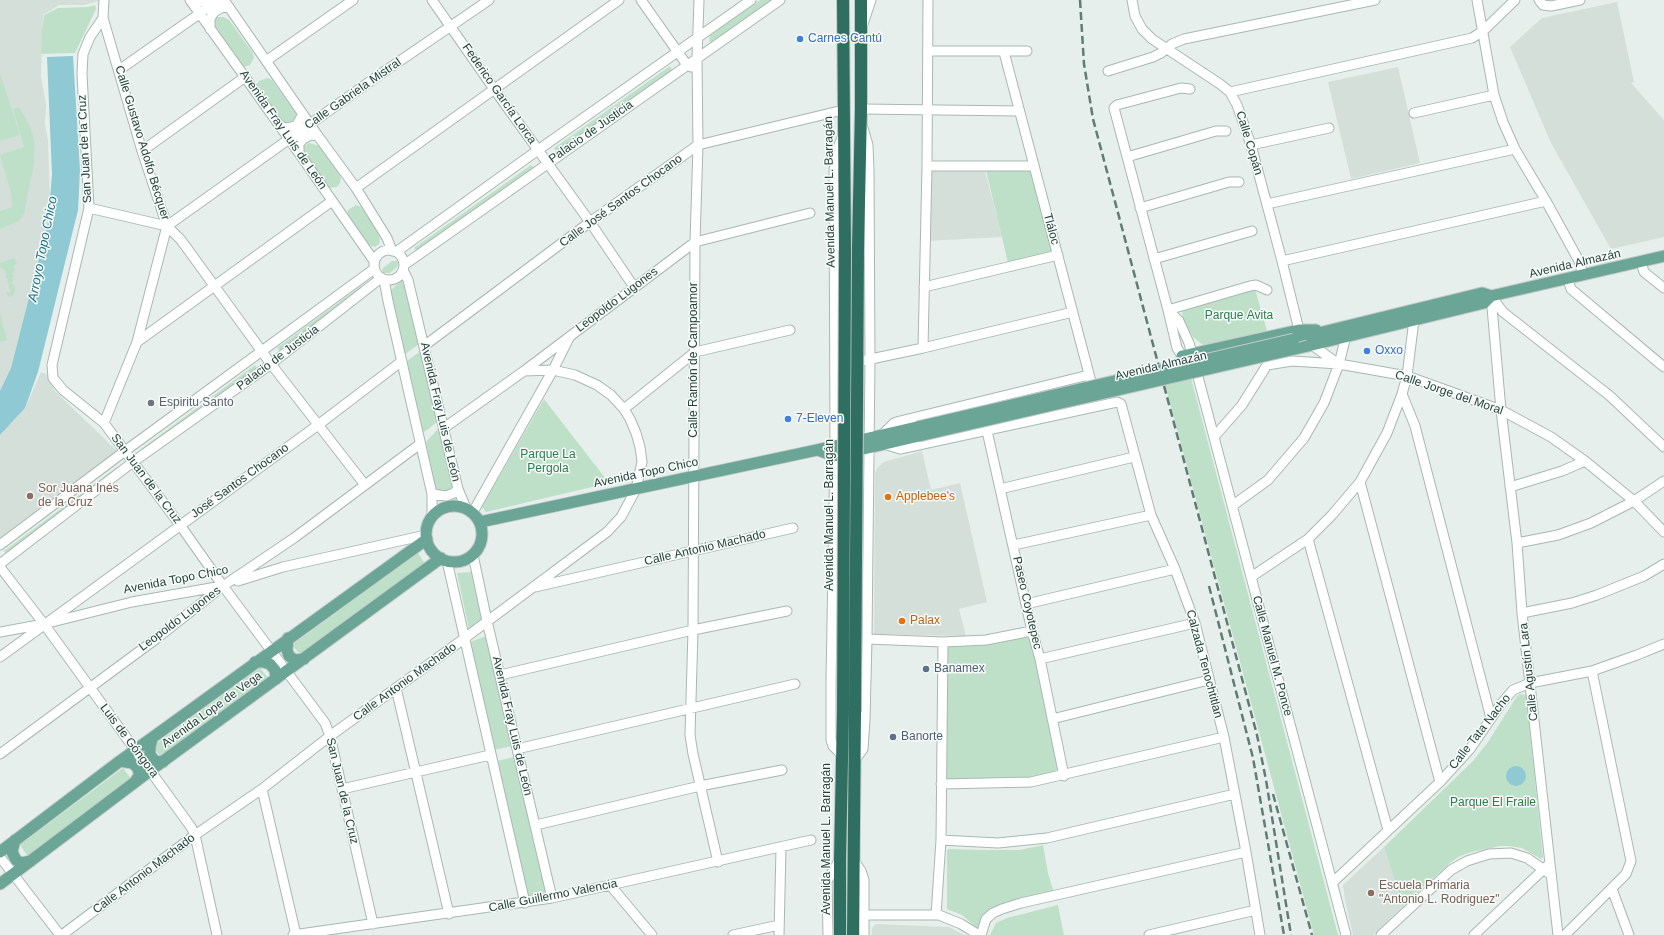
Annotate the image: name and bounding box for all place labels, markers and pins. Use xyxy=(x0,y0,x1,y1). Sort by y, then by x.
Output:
place label: Carnes Cantú xyxy=(808,32,882,46)
marker: Carnes Cantú xyxy=(795,34,805,44)
place label: Oxxo xyxy=(1375,344,1403,358)
marker: Oxxo xyxy=(1362,346,1372,356)
place label: Espiritu Santo xyxy=(159,396,234,410)
marker: Espiritu Santo xyxy=(146,398,156,408)
place label: 7-Eleven xyxy=(796,412,843,426)
marker: 7-Eleven xyxy=(783,414,793,424)
place label: Sor Juana Inés de la Cruz xyxy=(38,482,119,510)
place label: Applebee's xyxy=(896,490,955,504)
marker: Sor Juana Inés de la Cruz xyxy=(25,491,35,501)
marker: Applebee's xyxy=(883,492,893,502)
place label: Palax xyxy=(910,614,940,628)
marker: Palax xyxy=(897,616,907,626)
place label: Banamex xyxy=(934,662,985,676)
marker: Banamex xyxy=(921,664,931,674)
place label: Banorte xyxy=(901,730,943,744)
marker: Banorte xyxy=(888,732,898,742)
place label: Escuela Primaria "Antonio L. Rodriguez" xyxy=(1379,879,1500,907)
marker: Escuela Primaria "Antonio L. Rodriguez" xyxy=(1366,888,1376,898)

